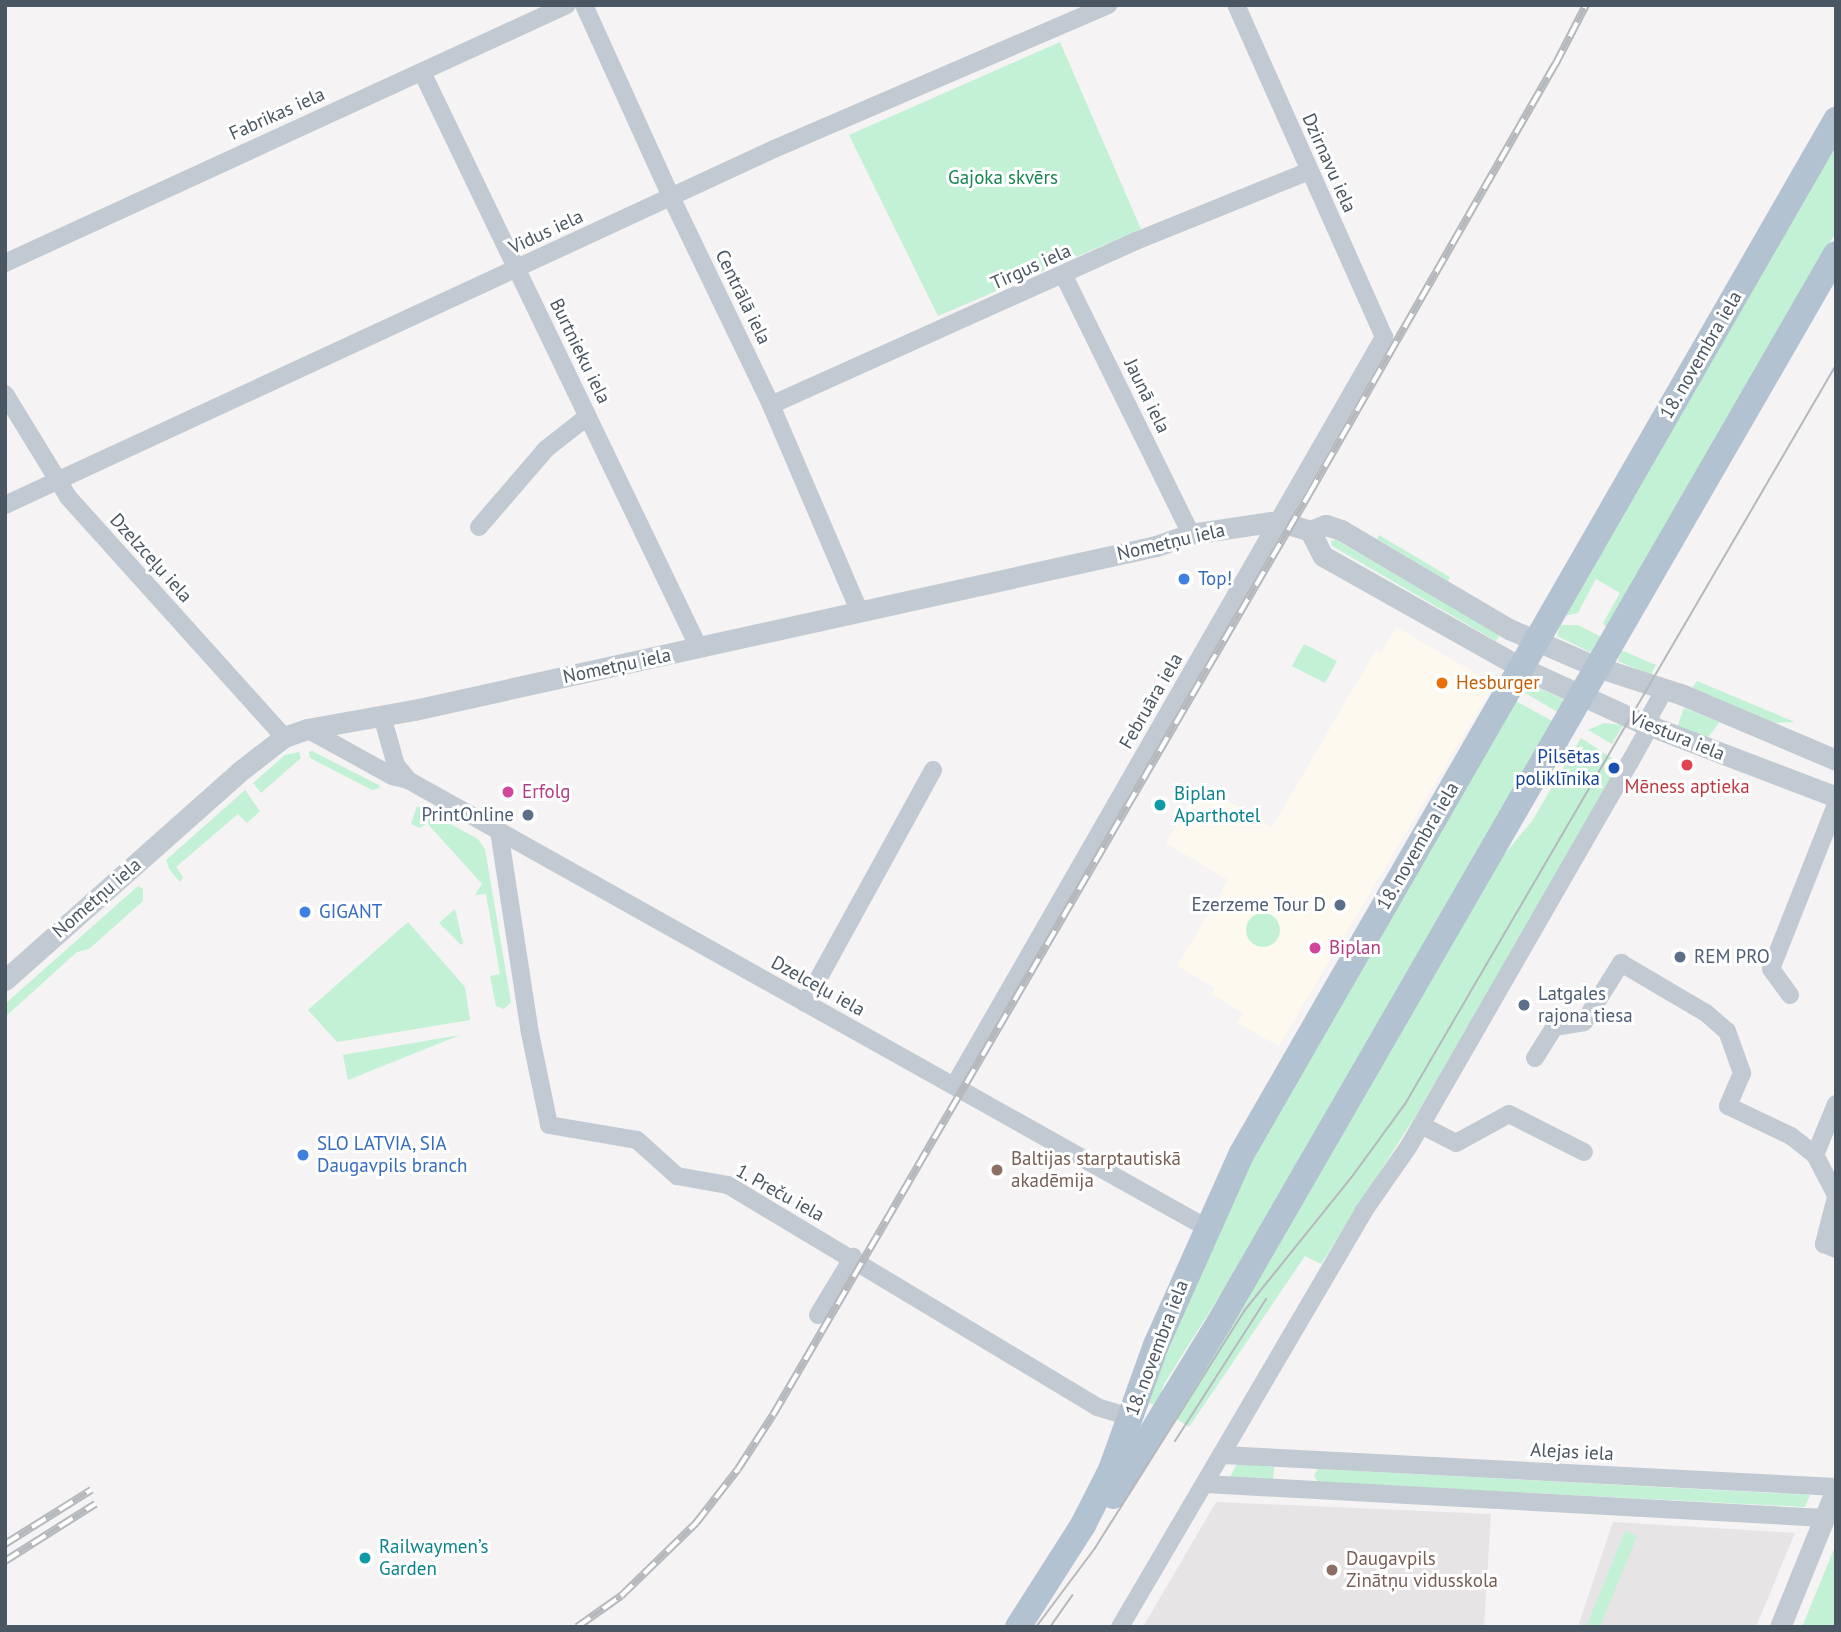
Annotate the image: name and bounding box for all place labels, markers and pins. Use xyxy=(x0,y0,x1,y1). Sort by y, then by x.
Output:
place label: Top! xyxy=(1198,568,1232,590)
marker: Top! xyxy=(1176,571,1192,587)
place label: Hesburger xyxy=(1456,672,1540,694)
marker: Hesburger xyxy=(1434,675,1450,691)
place label: Pilsētas poliklīnika xyxy=(1515,746,1600,790)
marker: Mēness aptieka xyxy=(1679,757,1695,773)
marker: Pilsētas poliklīnika xyxy=(1606,760,1622,776)
place label: Mēness aptieka xyxy=(1624,776,1750,798)
place label: Erfolg xyxy=(522,781,570,803)
place label: Biplan Aparthotel xyxy=(1174,783,1260,827)
marker: Erfolg xyxy=(500,784,516,800)
marker: Biplan Aparthotel xyxy=(1152,797,1168,813)
place label: PrintOnline xyxy=(422,804,514,826)
marker: PrintOnline xyxy=(520,807,536,823)
place label: Ezerzeme Tour D xyxy=(1191,894,1326,916)
marker: Ezerzeme Tour D xyxy=(1332,897,1348,913)
place label: GIGANT xyxy=(319,901,382,923)
marker: GIGANT xyxy=(297,904,313,920)
place label: Biplan xyxy=(1329,937,1381,959)
marker: Biplan xyxy=(1307,940,1323,956)
place label: REM PRO xyxy=(1694,946,1770,968)
marker: REM PRO xyxy=(1672,949,1688,965)
place label: Latgales rajona tiesa xyxy=(1538,983,1633,1027)
marker: Latgales rajona tiesa xyxy=(1516,997,1532,1013)
place label: SLO LATVIA, SIA Daugavpils branch xyxy=(317,1133,467,1177)
marker: SLO LATVIA, SIA Daugavpils branch xyxy=(295,1147,311,1163)
place label: Baltijas starptautiskā akadēmija xyxy=(1011,1148,1181,1192)
marker: Baltijas starptautiskā akadēmija xyxy=(989,1162,1005,1178)
place label: Railwaymen’s Garden xyxy=(379,1536,488,1580)
place label: Daugavpils Zinātņu vidusskola xyxy=(1346,1548,1498,1592)
marker: Railwaymen’s Garden xyxy=(357,1550,373,1566)
marker: Daugavpils Zinātņu vidusskola xyxy=(1324,1562,1340,1578)

